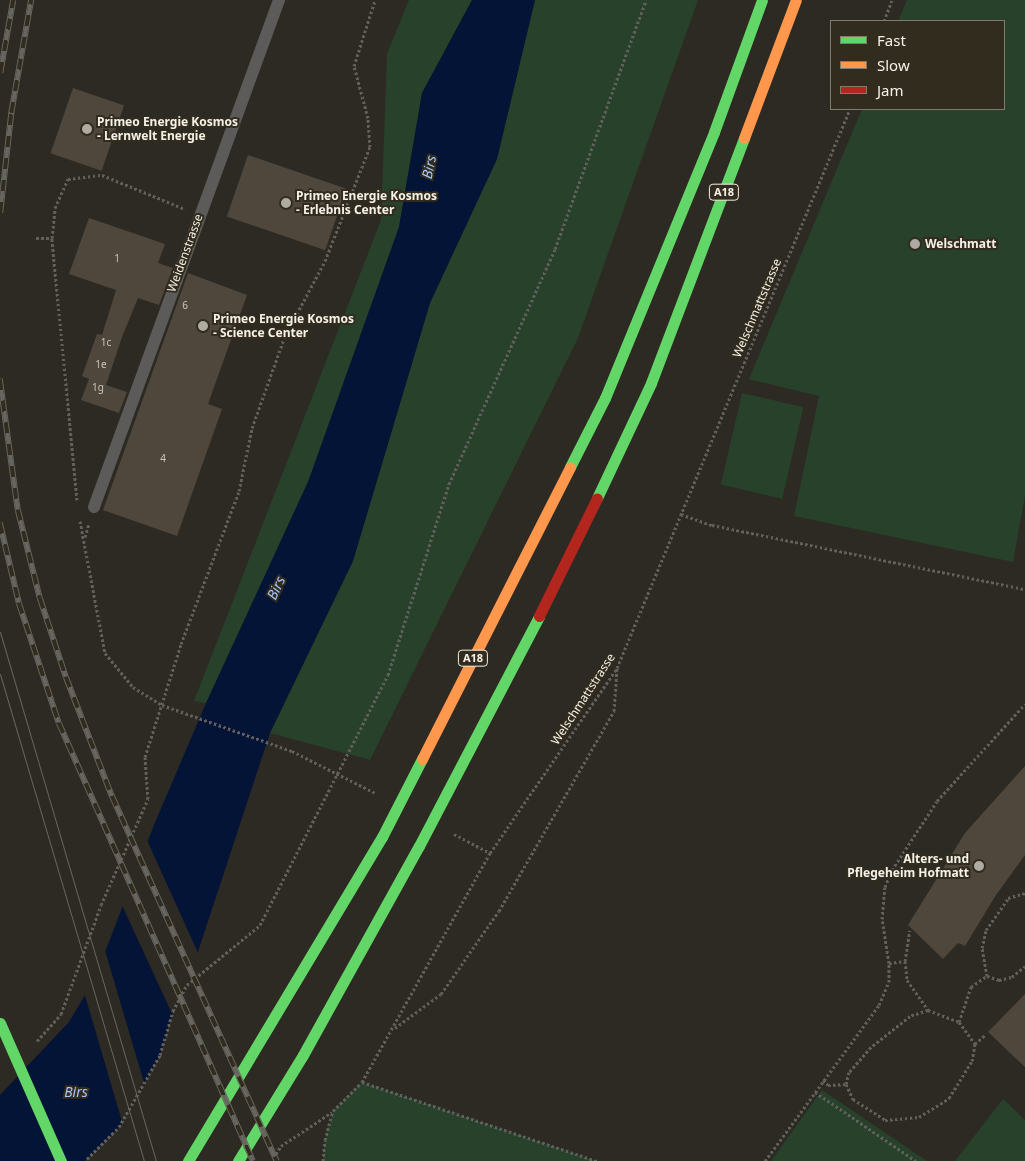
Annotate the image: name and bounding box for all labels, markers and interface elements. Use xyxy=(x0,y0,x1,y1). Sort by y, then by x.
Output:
legend xyxy=(830,20,1005,110)
text: Fast xyxy=(877,30,906,50)
text: Slow xyxy=(877,55,910,75)
text: Jam xyxy=(877,80,904,100)
place label: Primeo Energie Kosmos - Lernwelt Energie xyxy=(97,115,238,143)
marker: Primeo Energie Kosmos - Lernwelt Energie xyxy=(81,123,93,135)
water label: Birs xyxy=(418,154,440,180)
road number: A18 xyxy=(708,183,740,200)
place label: Primeo Energie Kosmos - Erlebnis Center xyxy=(296,189,437,217)
marker: Primeo Energie Kosmos - Erlebnis Center xyxy=(280,197,292,209)
street label: Weidenstrasse xyxy=(164,212,206,294)
place label: Welschmatt xyxy=(925,237,996,251)
marker: Welschmatt xyxy=(909,238,921,250)
house number: 1 xyxy=(114,253,120,265)
street label: Welschmattstrasse xyxy=(730,256,784,360)
house number: 6 xyxy=(182,300,188,312)
place label: Primeo Energie Kosmos - Science Center xyxy=(213,312,354,340)
marker: Primeo Energie Kosmos - Science Center xyxy=(197,320,209,332)
house number: 1c xyxy=(101,337,111,349)
house number: 1e xyxy=(95,359,107,371)
house number: 1g xyxy=(92,382,104,394)
house number: 4 xyxy=(160,453,166,465)
water label: Birs xyxy=(263,574,289,602)
road number: A18 xyxy=(457,650,489,666)
street label: Welschmattstrasse xyxy=(548,651,618,747)
place label: Alters- und Pflegeheim Hofmatt xyxy=(847,852,969,880)
marker: Alters- und Pflegeheim Hofmatt xyxy=(973,860,985,872)
water label: Birs xyxy=(64,1084,88,1100)

